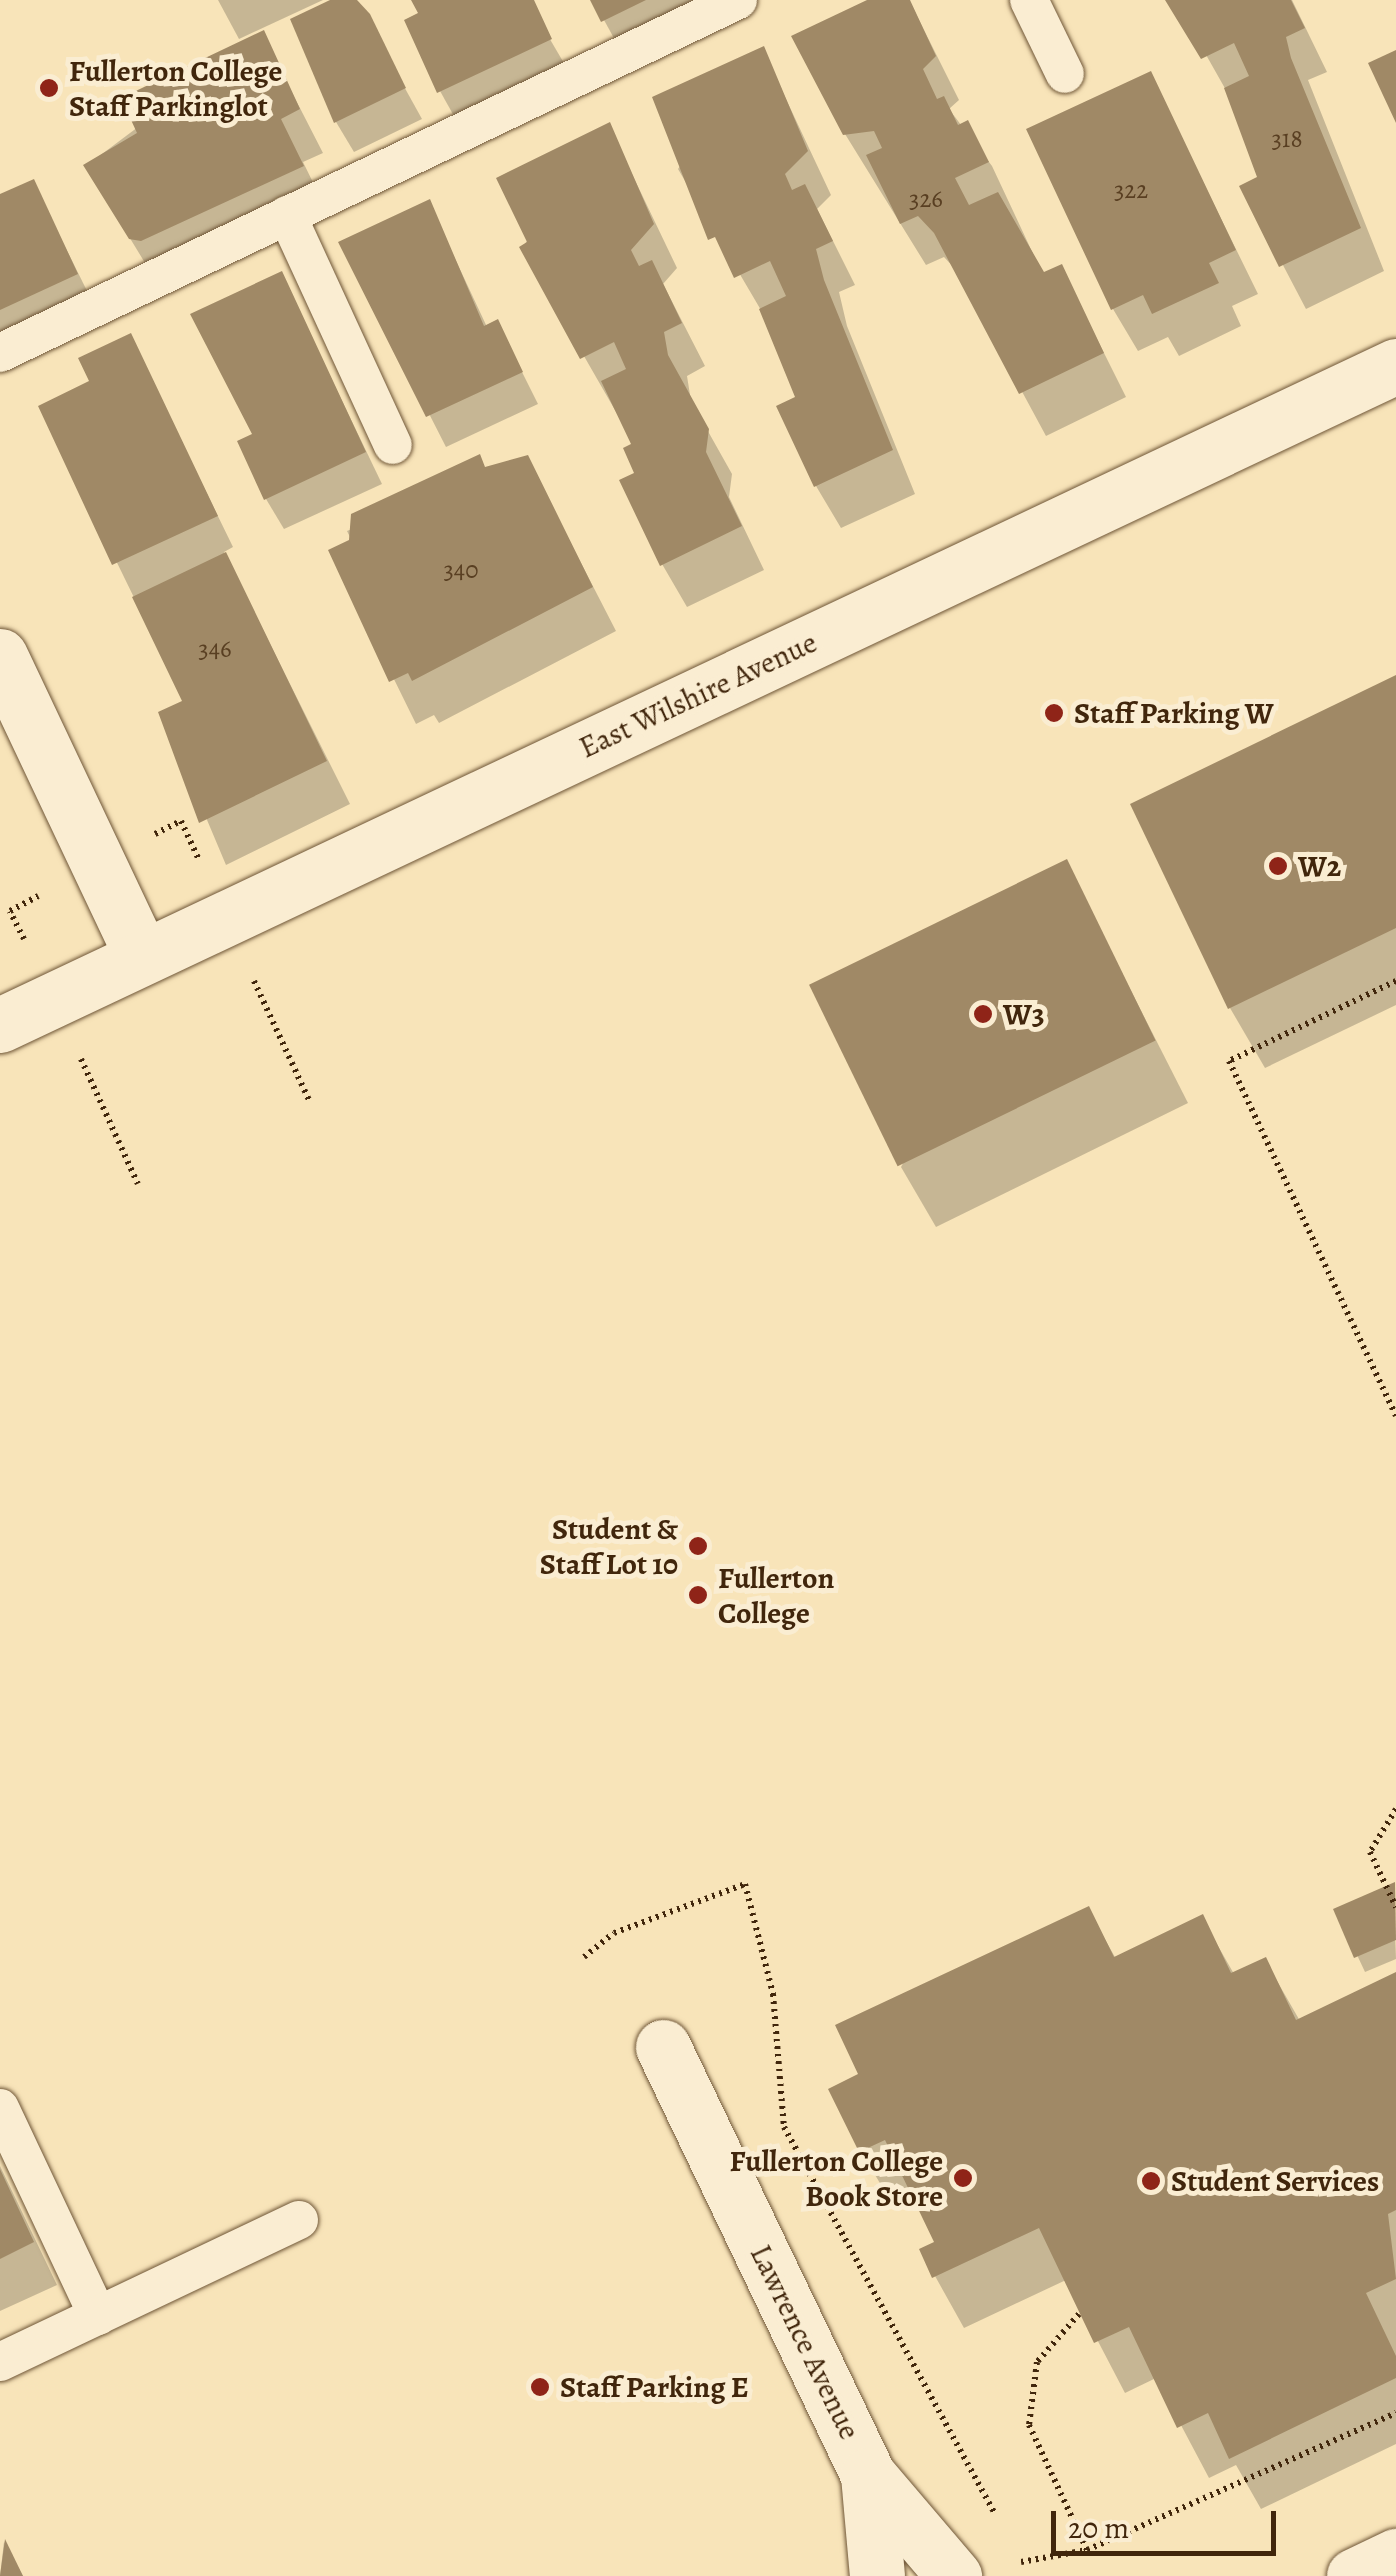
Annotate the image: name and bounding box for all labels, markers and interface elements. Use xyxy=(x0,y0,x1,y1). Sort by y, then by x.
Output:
place label: Fullerton College Staff Parkinglot xyxy=(69,53,282,124)
marker: Fullerton College Staff Parkinglot xyxy=(38,77,60,99)
house number: 318 xyxy=(1271,124,1303,154)
house number: 322 xyxy=(1114,175,1148,205)
house number: 326 xyxy=(909,184,943,214)
house number: 340 xyxy=(443,555,479,585)
street label: East Wilshire Avenue xyxy=(573,624,823,766)
house number: 346 xyxy=(198,634,232,664)
place label: Staff Parking W xyxy=(1074,695,1274,731)
marker: Staff Parking W xyxy=(1043,702,1065,724)
place label: W2 xyxy=(1298,848,1341,884)
marker: W2 xyxy=(1267,855,1289,877)
place label: W3 xyxy=(1003,996,1045,1032)
marker: W3 xyxy=(972,1003,994,1025)
place label: Student & Staff Lot 10 xyxy=(540,1511,678,1582)
marker: Student & Staff Lot 10 xyxy=(687,1535,709,1557)
place label: Fullerton College xyxy=(718,1560,834,1630)
marker: Fullerton College xyxy=(687,1584,709,1606)
place label: Fullerton College Book Store xyxy=(730,2143,943,2214)
place label: Student Services xyxy=(1171,2163,1379,2199)
marker: Fullerton College Book Store xyxy=(952,2167,974,2189)
marker: Student Services xyxy=(1140,2170,1162,2192)
street label: Lawrence Avenue xyxy=(742,2239,868,2445)
place label: Staff Parking E xyxy=(560,2369,749,2405)
marker: Staff Parking E xyxy=(529,2376,551,2398)
scale bar xyxy=(1056,2491,1281,2553)
text: 20 m xyxy=(1068,2508,1129,2548)

